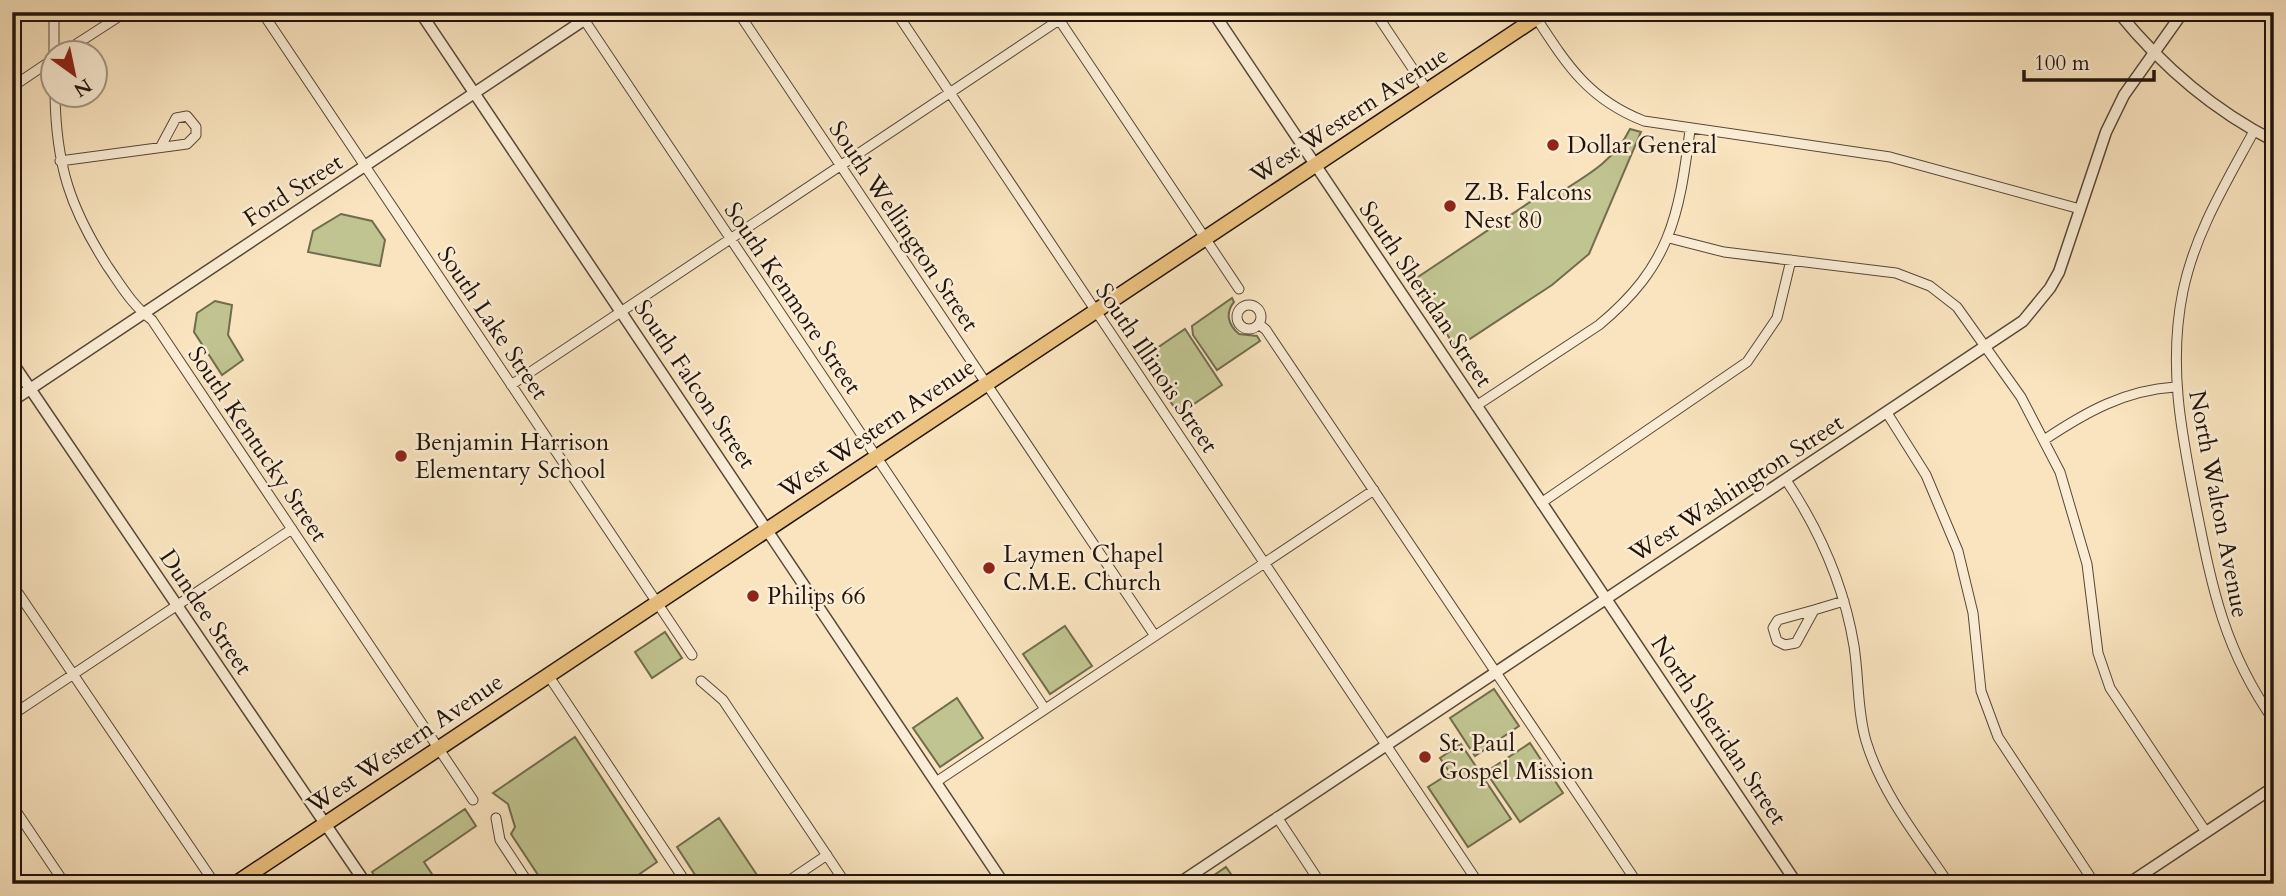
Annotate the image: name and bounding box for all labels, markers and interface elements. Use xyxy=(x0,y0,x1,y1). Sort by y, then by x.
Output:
north arrow xyxy=(38,38,108,108)
scale bar xyxy=(2024,38,2153,82)
street label: West Western Avenue xyxy=(1243,39,1455,192)
text: 100 m xyxy=(2034,49,2090,78)
text: N xyxy=(68,72,97,103)
street label: South Wellington Street xyxy=(821,115,987,338)
place label: Dollar General xyxy=(1567,129,1717,162)
marker: Dollar General xyxy=(1545,137,1561,153)
street label: Ford Street xyxy=(237,146,350,235)
place label: Z.B. Falcons Nest 80 xyxy=(1464,176,1592,237)
street label: South Sheridan Street xyxy=(1351,195,1500,394)
street label: South Kenmore Street xyxy=(716,196,869,401)
marker: Z.B. Falcons Nest 80 xyxy=(1442,198,1458,214)
street label: South Lake Street xyxy=(429,240,556,407)
street label: South Illinois Street xyxy=(1088,277,1226,460)
street label: South Falcon Street xyxy=(626,293,764,476)
street label: South Kentucky Street xyxy=(180,340,336,549)
street label: West Western Avenue xyxy=(772,350,982,507)
street label: North Walton Avenue xyxy=(2180,388,2257,621)
street label: West Washington Street xyxy=(1622,406,1850,571)
place label: Benjamin Harrison Elementary School xyxy=(415,426,610,487)
marker: Benjamin Harrison Elementary School xyxy=(393,448,409,464)
place label: Laymen Chapel C.M.E. Church xyxy=(1003,538,1164,599)
street label: Dundee Street xyxy=(151,543,260,682)
marker: Laymen Chapel C.M.E. Church xyxy=(981,560,997,576)
place label: Philips 66 xyxy=(767,580,866,613)
marker: Philips 66 xyxy=(745,588,761,604)
street label: North Sheridan Street xyxy=(1643,629,1795,832)
street label: West Western Avenue xyxy=(300,665,510,822)
place label: St. Paul Gospel Mission xyxy=(1439,727,1594,788)
marker: St. Paul Gospel Mission xyxy=(1417,749,1433,765)

